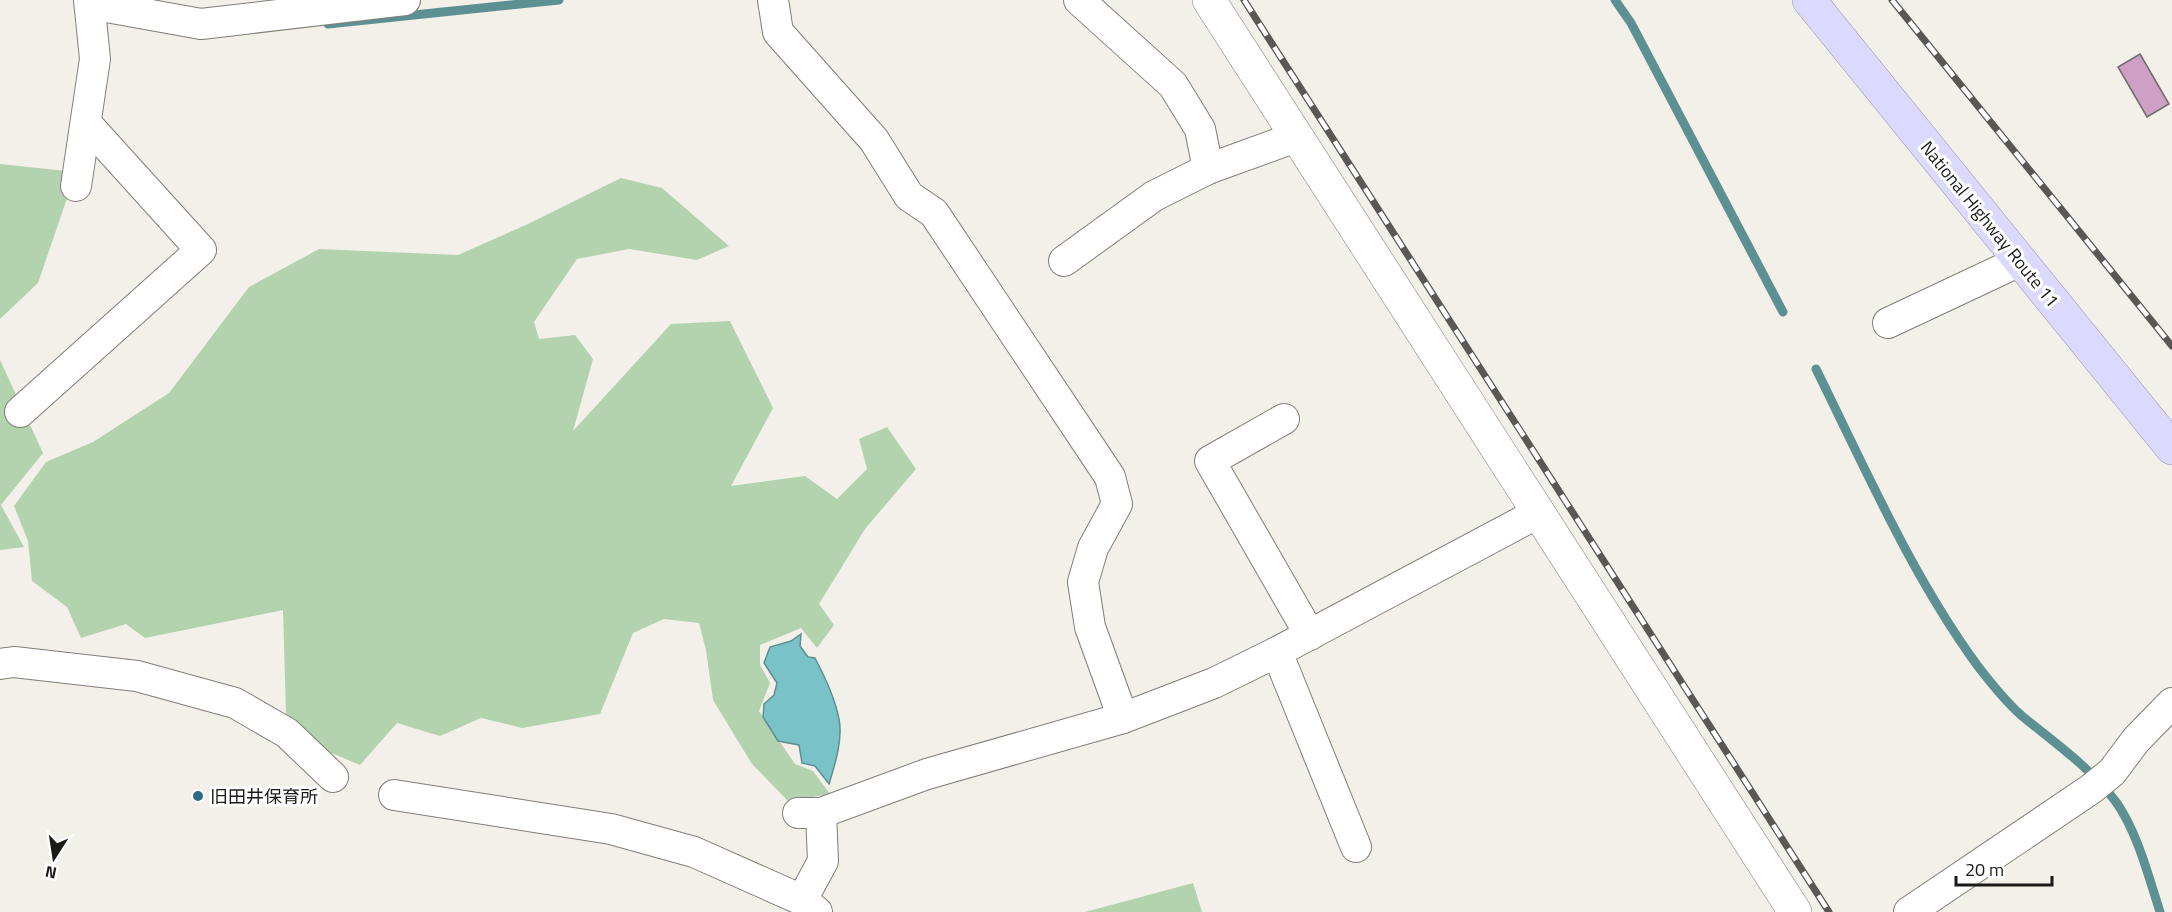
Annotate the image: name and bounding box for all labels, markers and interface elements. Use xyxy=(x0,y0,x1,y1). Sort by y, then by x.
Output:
street label: National Highway Route 11 xyxy=(1914,135,2066,313)
place label: 旧田井保育所 xyxy=(210,783,318,810)
marker: 旧田井保育所 xyxy=(191,789,205,803)
north arrow xyxy=(24,828,84,888)
scale bar xyxy=(1956,849,2052,887)
text: 20 m xyxy=(1965,856,2004,883)
text: N xyxy=(43,860,59,886)

